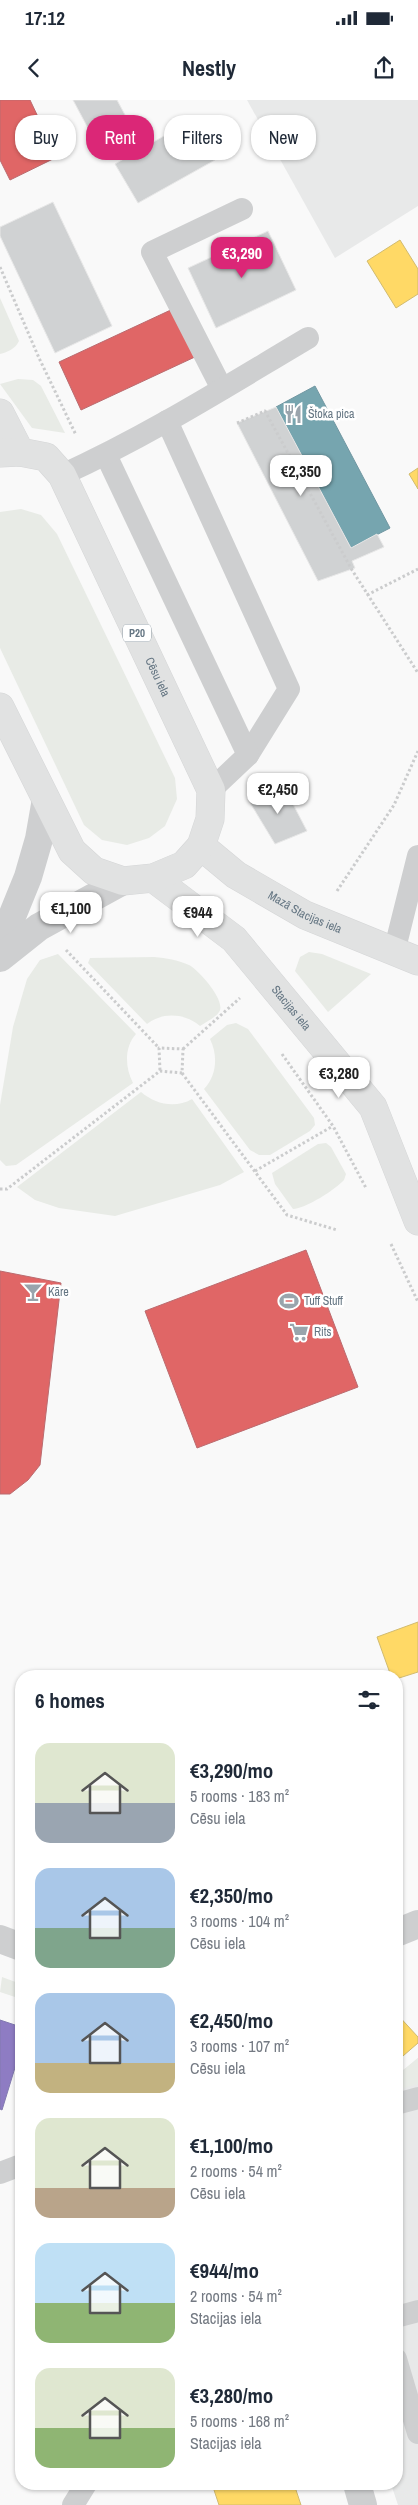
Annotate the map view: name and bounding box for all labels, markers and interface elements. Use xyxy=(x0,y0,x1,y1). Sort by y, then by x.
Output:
text: 17:12 xyxy=(25,5,65,31)
text: Nestly xyxy=(182,53,236,83)
icon: back xyxy=(20,54,48,82)
icon: share xyxy=(370,54,398,82)
chip: Buy xyxy=(15,115,76,160)
chip: Rent xyxy=(86,115,154,160)
chip: Filters xyxy=(164,115,241,160)
chip: New xyxy=(251,115,316,160)
pin: €3,290 xyxy=(201,236,283,279)
text: €3,290 xyxy=(222,242,262,264)
restaurant icon: Štoka pica xyxy=(282,403,304,425)
place label: Štoka pica xyxy=(308,406,355,422)
pin: €2,350 xyxy=(260,454,342,497)
text: €2,350 xyxy=(281,460,321,482)
road number: P20 xyxy=(123,624,151,642)
street label: Cēsu iela xyxy=(141,655,174,700)
pin: €2,450 xyxy=(237,772,319,815)
text: €2,450 xyxy=(258,778,298,800)
street label: Mazā Stacijas iela xyxy=(265,887,345,937)
pin: €1,100 xyxy=(30,892,112,934)
pin: €944 xyxy=(168,896,228,938)
text: €1,100 xyxy=(51,897,91,919)
text: €944 xyxy=(183,901,213,923)
street label: Stacijas iela xyxy=(268,982,315,1034)
pin: €3,280 xyxy=(298,1056,380,1099)
text: €3,280 xyxy=(319,1062,359,1084)
bar icon: Kāre xyxy=(22,1281,44,1303)
place label: Kāre xyxy=(48,1284,69,1300)
sports icon: Tuff Stuff xyxy=(278,1290,300,1312)
place label: Tuff Stuff xyxy=(304,1293,343,1309)
supermarket icon: Rits xyxy=(288,1321,310,1343)
place label: Rits xyxy=(314,1324,332,1340)
text: 6 homes xyxy=(35,1686,105,1715)
icon: filters xyxy=(355,1686,383,1714)
text: €3,290/mo xyxy=(190,1756,273,1785)
icon: home xyxy=(75,1763,135,1823)
text: 5 rooms · 183 m² xyxy=(190,1785,289,1807)
text: Cēsu iela xyxy=(190,1807,245,1829)
text: €2,350/mo xyxy=(190,1881,273,1910)
icon: home xyxy=(75,1888,135,1948)
text: 3 rooms · 104 m² xyxy=(190,1910,289,1932)
text: Cēsu iela xyxy=(190,1932,245,1954)
text: €2,450/mo xyxy=(190,2006,273,2035)
icon: home xyxy=(75,2013,135,2073)
text: 3 rooms · 107 m² xyxy=(190,2035,289,2057)
text: Cēsu iela xyxy=(190,2057,245,2079)
text: €1,100/mo xyxy=(190,2131,273,2160)
icon: home xyxy=(75,2138,135,2198)
text: 2 rooms · 54 m² xyxy=(190,2160,282,2182)
text: Cēsu iela xyxy=(190,2182,245,2204)
text: €944/mo xyxy=(190,2256,259,2285)
icon: home xyxy=(75,2263,135,2323)
text: 2 rooms · 54 m² xyxy=(190,2285,282,2307)
text: Stacijas iela xyxy=(190,2307,261,2329)
text: €3,280/mo xyxy=(190,2381,273,2410)
icon: home xyxy=(75,2388,135,2448)
text: 5 rooms · 168 m² xyxy=(190,2410,289,2432)
text: Stacijas iela xyxy=(190,2432,261,2454)

